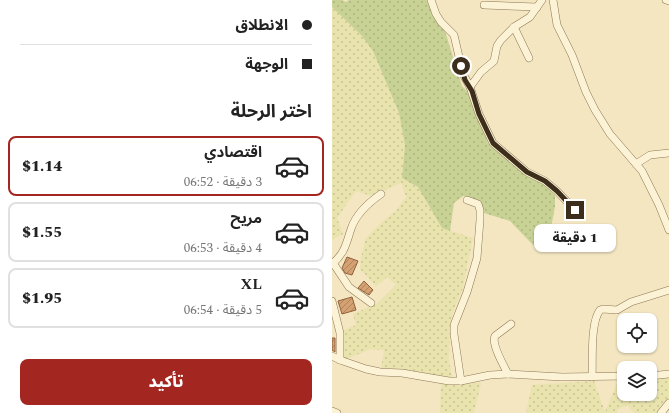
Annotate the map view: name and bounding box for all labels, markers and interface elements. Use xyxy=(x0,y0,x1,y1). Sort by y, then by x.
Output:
text: الانطلاق xyxy=(236,14,288,37)
text: الوجهة xyxy=(245,53,288,76)
route start xyxy=(452,57,470,75)
text: اختر الرحلة xyxy=(231,98,312,125)
text: اقتصادي xyxy=(204,141,262,164)
icon: car xyxy=(274,148,310,184)
text: $1.14 xyxy=(22,155,62,178)
text: 3 دقيقة · 06:52 xyxy=(184,172,262,192)
route end xyxy=(566,201,584,219)
text: مريح xyxy=(230,207,262,230)
icon: car xyxy=(274,214,310,250)
text: $1.55 xyxy=(22,221,62,244)
callout: 1 دقيقة xyxy=(534,224,616,252)
text: 1 دقيقة xyxy=(552,228,598,248)
text: 4 دقيقة · 06:53 xyxy=(184,238,262,258)
text: XL xyxy=(241,273,262,296)
icon: car xyxy=(274,280,310,316)
text: $1.95 xyxy=(22,287,62,310)
text: 5 دقيقة · 06:54 xyxy=(184,300,262,320)
map controls xyxy=(617,313,657,401)
button: locate xyxy=(617,313,657,353)
button: تأكيد xyxy=(20,359,312,405)
button: layers xyxy=(617,361,657,401)

